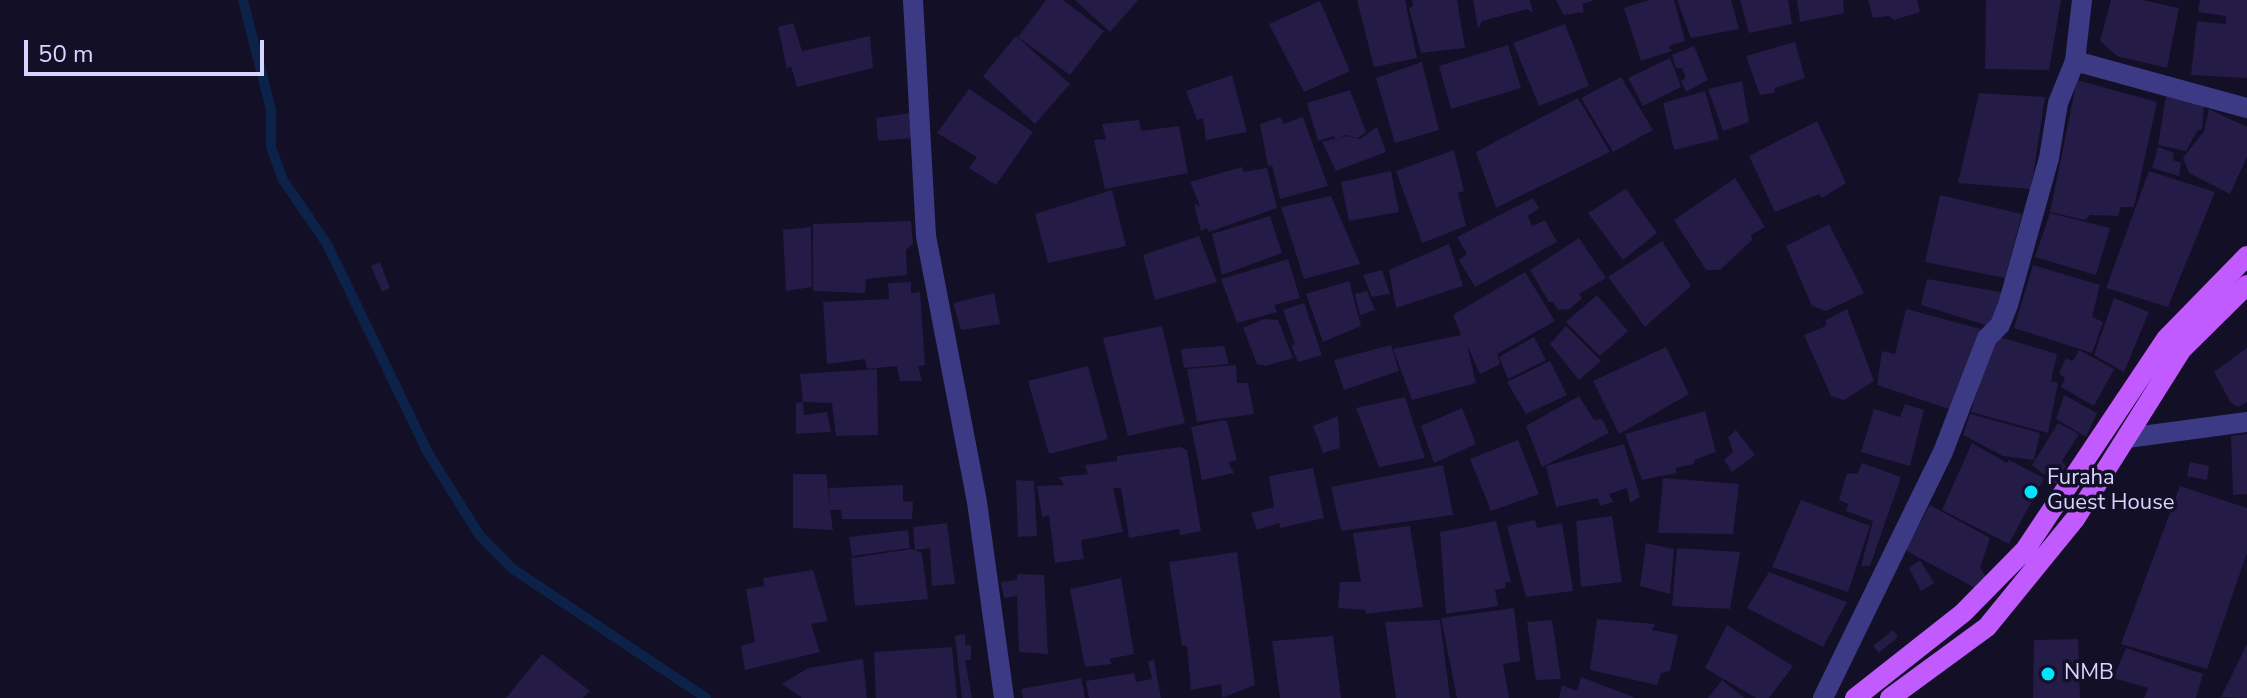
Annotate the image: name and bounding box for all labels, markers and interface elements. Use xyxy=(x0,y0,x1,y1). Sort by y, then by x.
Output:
scale bar xyxy=(28,24,268,74)
text: 50 m xyxy=(38,38,94,70)
place label: Furaha Guest House xyxy=(2047,466,2174,518)
marker: Furaha Guest House xyxy=(2022,483,2040,501)
place label: NMB xyxy=(2064,661,2114,687)
marker: NMB xyxy=(2039,665,2057,683)

